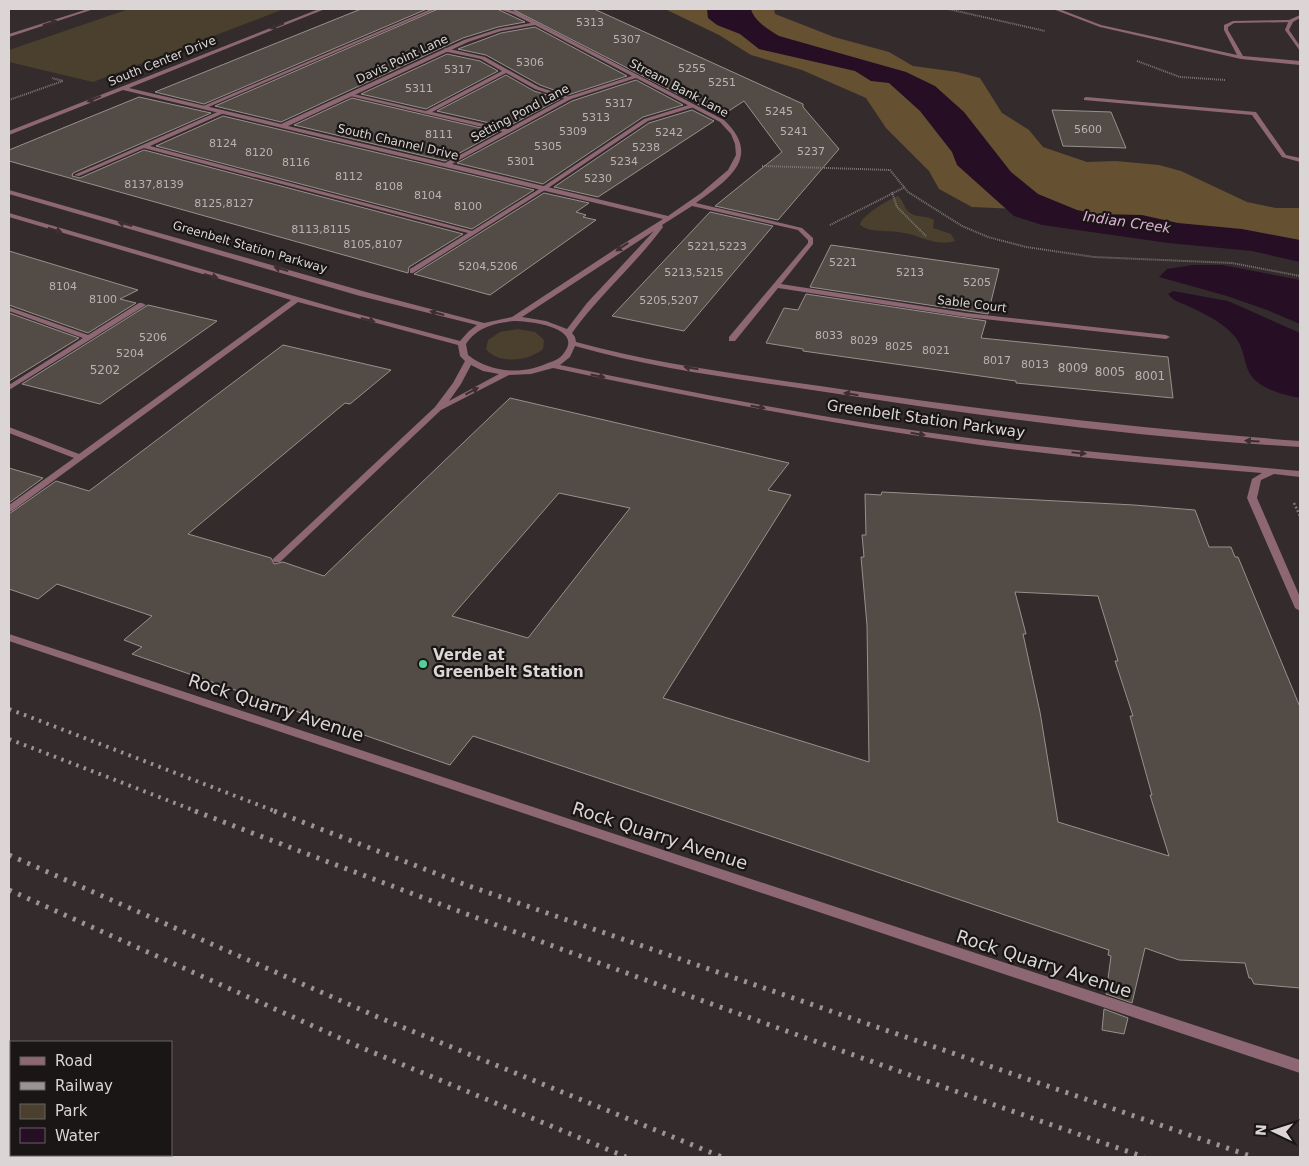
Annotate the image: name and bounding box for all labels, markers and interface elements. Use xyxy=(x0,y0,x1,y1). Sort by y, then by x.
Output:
house number: 5313 xyxy=(576,16,604,29)
one-way arrow xyxy=(43,18,58,26)
one-way arrow xyxy=(270,23,285,30)
street label: Davis Point Lane xyxy=(354,32,450,86)
street label: South Center Drive xyxy=(106,33,218,89)
house number: 5307 xyxy=(613,33,641,46)
house number: 5306 xyxy=(516,56,544,69)
street label: Stream Bank Lane xyxy=(627,56,731,120)
house number: 5255 xyxy=(678,62,706,75)
house number: 5317 xyxy=(444,63,472,76)
house number: 5251 xyxy=(708,76,736,89)
street label: Setting Pond Lane xyxy=(469,81,571,145)
house number: 5311 xyxy=(405,82,433,95)
one-way arrow xyxy=(86,95,101,103)
house number: 5317 xyxy=(605,97,633,110)
house number: 5245 xyxy=(765,105,793,118)
house number: 5313 xyxy=(582,111,610,124)
street label: South Channel Drive xyxy=(336,121,460,163)
house number: 5600 xyxy=(1074,123,1102,136)
house number: 5309 xyxy=(559,125,587,138)
house number: 5241 xyxy=(780,125,808,138)
house number: 5242 xyxy=(655,126,683,139)
house number: 8111 xyxy=(425,128,453,141)
house number: 8124 xyxy=(209,137,237,150)
house number: 5305 xyxy=(534,140,562,153)
house number: 5238 xyxy=(632,141,660,154)
house number: 5237 xyxy=(797,145,825,158)
house number: 8120 xyxy=(245,146,273,159)
house number: 5301 xyxy=(507,155,535,168)
house number: 5234 xyxy=(610,155,638,168)
house number: 8116 xyxy=(282,156,310,169)
house number: 8112 xyxy=(335,170,363,183)
house number: 5230 xyxy=(584,172,612,185)
house number: 8137,8139 xyxy=(124,178,184,191)
house number: 8108 xyxy=(375,180,403,193)
house number: 8104 xyxy=(414,189,442,202)
house number: 8125,8127 xyxy=(194,197,254,210)
house number: 8100 xyxy=(454,200,482,213)
water label: Indian Creek xyxy=(1082,208,1173,236)
street label: Greenbelt Station Parkway xyxy=(171,218,329,276)
one-way arrow xyxy=(117,219,132,227)
house number: 8113,8115 xyxy=(291,223,351,236)
one-way arrow xyxy=(48,226,63,234)
house number: 8105,8107 xyxy=(343,238,403,251)
house number: 5221,5223 xyxy=(687,240,747,253)
one-way arrow xyxy=(615,243,628,252)
house number: 5221 xyxy=(829,256,857,269)
house number: 5204,5206 xyxy=(458,260,518,273)
one-way arrow xyxy=(273,265,288,273)
house number: 5213,5215 xyxy=(664,266,724,279)
house number: 5213 xyxy=(896,266,924,279)
one-way arrow xyxy=(204,272,219,280)
house number: 5205 xyxy=(963,276,991,289)
house number: 8104 xyxy=(49,280,77,293)
house number: 8100 xyxy=(89,293,117,306)
street label: Sable Court xyxy=(936,293,1008,315)
house number: 5205,5207 xyxy=(639,294,699,307)
one-way arrow xyxy=(430,309,445,317)
one-way arrow xyxy=(360,316,375,324)
house number: 8033 xyxy=(815,329,843,342)
house number: 5206 xyxy=(139,331,167,344)
house number: 8029 xyxy=(850,334,878,347)
house number: 8025 xyxy=(885,340,913,353)
house number: 8021 xyxy=(922,344,950,357)
house number: 5204 xyxy=(116,347,144,360)
house number: 8017 xyxy=(983,354,1011,367)
house number: 8013 xyxy=(1021,358,1049,371)
house number: 8009 xyxy=(1058,361,1088,375)
house number: 5202 xyxy=(90,363,120,377)
one-way arrow xyxy=(682,364,698,372)
house number: 8005 xyxy=(1095,365,1125,379)
house number: 8001 xyxy=(1135,369,1165,383)
one-way arrow xyxy=(591,372,607,380)
one-way arrow xyxy=(465,387,479,395)
one-way arrow xyxy=(843,389,859,397)
street label: Greenbelt Station Parkway xyxy=(826,396,1026,442)
one-way arrow xyxy=(750,404,766,412)
one-way arrow xyxy=(911,430,927,438)
one-way arrow xyxy=(1243,436,1259,444)
one-way arrow xyxy=(1072,450,1088,458)
place label: Verde at Greenbelt Station xyxy=(433,646,584,681)
marker: Verde at Greenbelt Station xyxy=(417,658,429,670)
street label: Rock Quarry Avenue xyxy=(186,669,366,746)
street label: Rock Quarry Avenue xyxy=(570,797,750,874)
street label: Rock Quarry Avenue xyxy=(954,925,1134,1002)
legend xyxy=(10,1041,172,1156)
text: Road xyxy=(55,1052,93,1070)
text: Railway xyxy=(55,1077,113,1095)
text: Park xyxy=(55,1102,88,1120)
north arrow xyxy=(1249,1106,1299,1156)
text: N xyxy=(1253,1124,1269,1136)
text: Water xyxy=(55,1127,100,1145)

